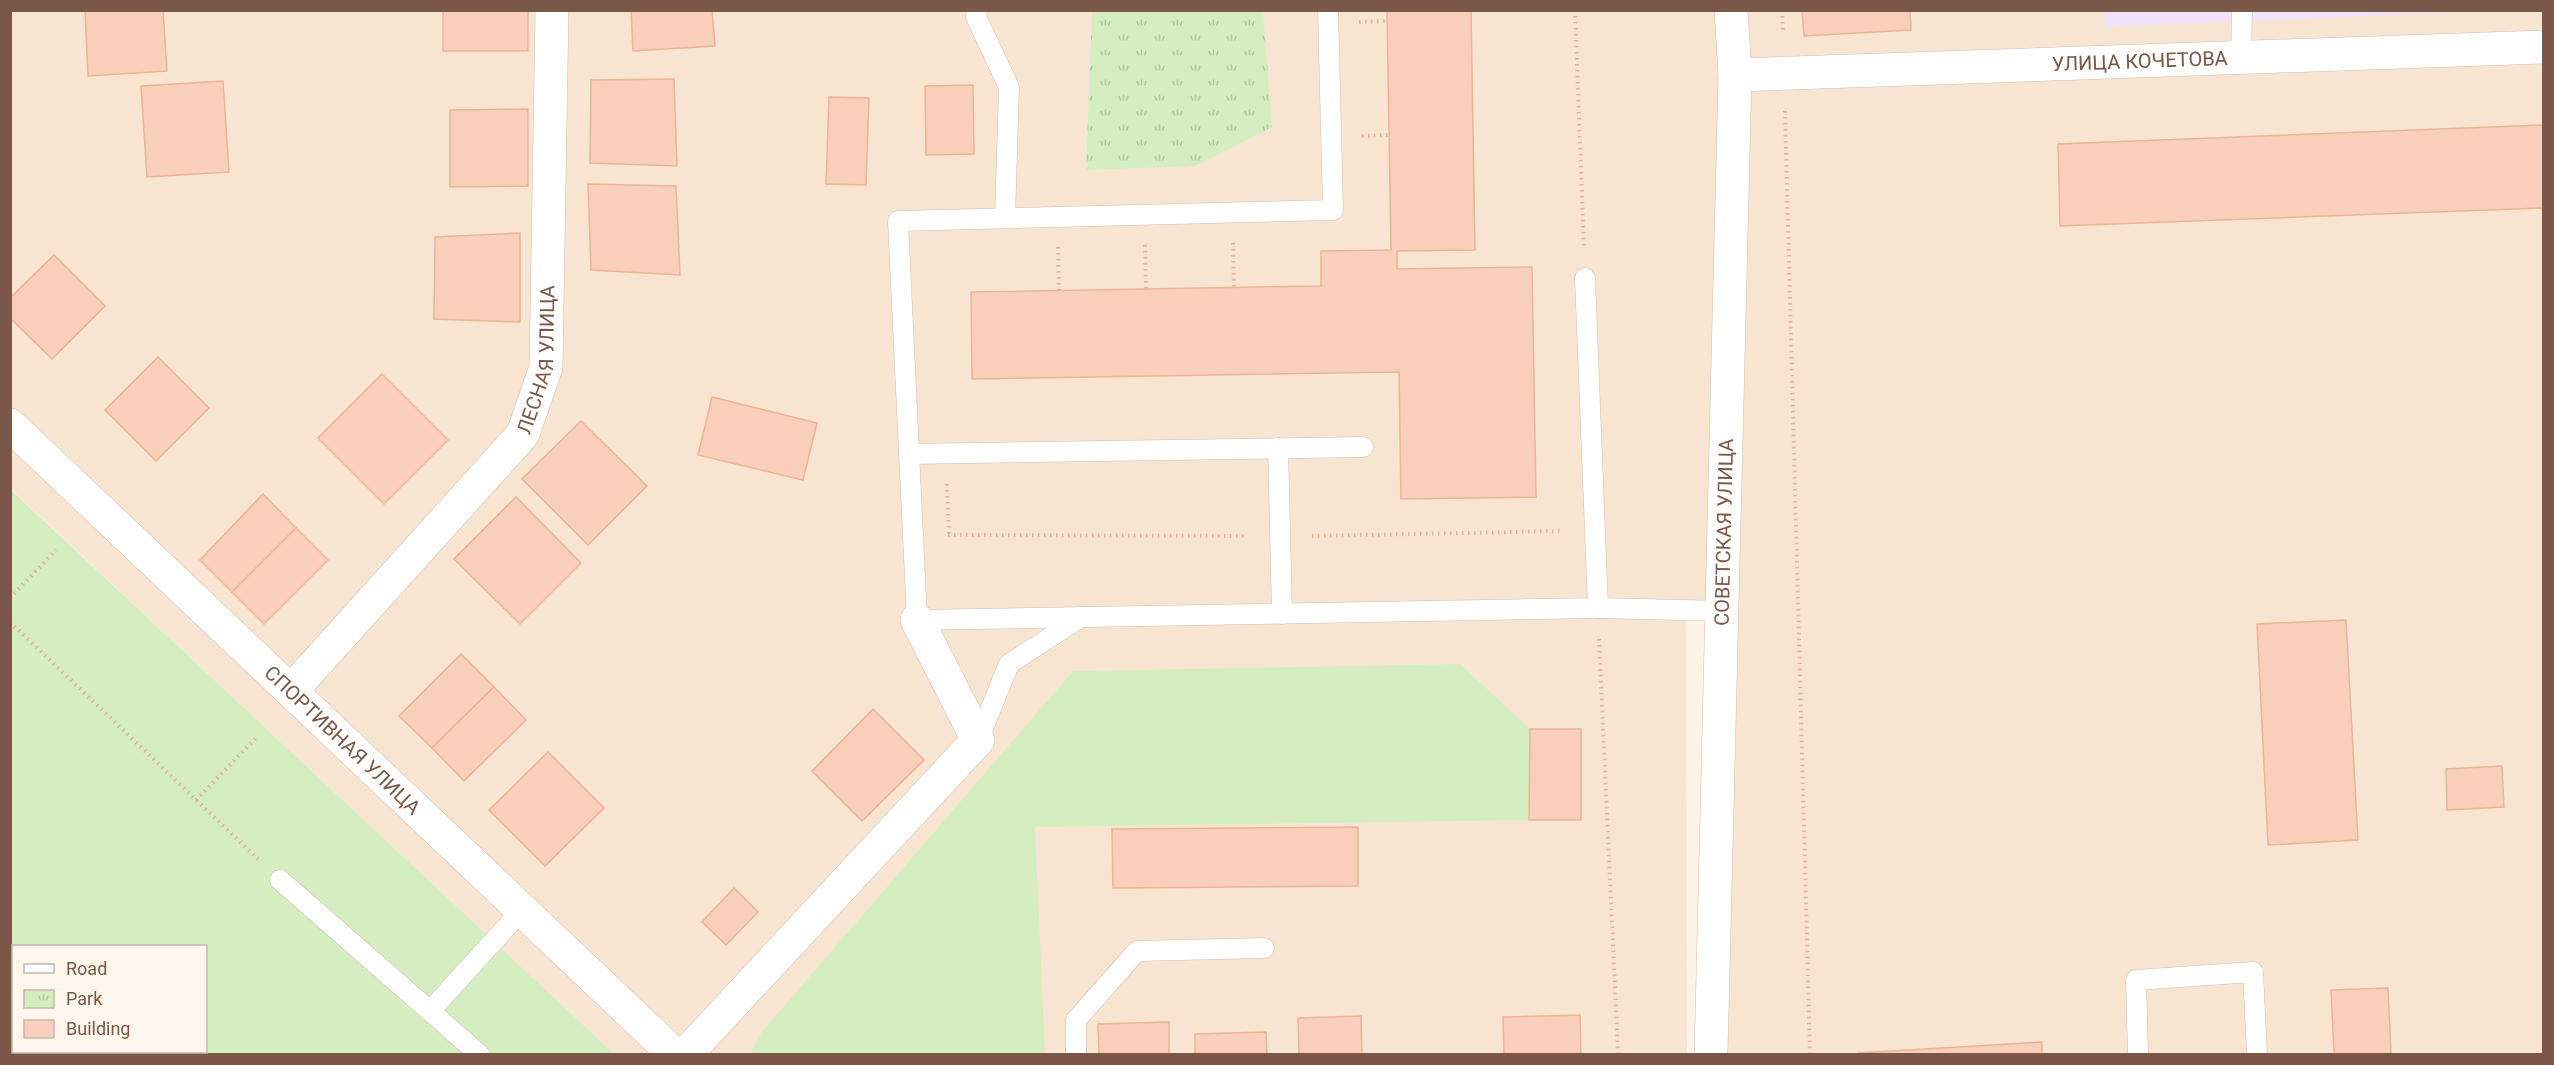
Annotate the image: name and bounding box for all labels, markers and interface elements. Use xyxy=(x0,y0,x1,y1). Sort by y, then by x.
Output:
street label: УЛИЦА КОЧЕТОВА xyxy=(2051,46,2228,76)
street label: ЛЕСНАЯ УЛИЦА xyxy=(512,285,559,437)
street label: СОВЕТСКАЯ УЛИЦА xyxy=(1709,438,1738,626)
street label: СПОРТИВНАЯ УЛИЦА xyxy=(259,660,426,820)
legend xyxy=(12,945,207,1053)
text: Road xyxy=(66,958,107,979)
text: Park xyxy=(66,988,103,1009)
text: Building xyxy=(66,1018,130,1039)

